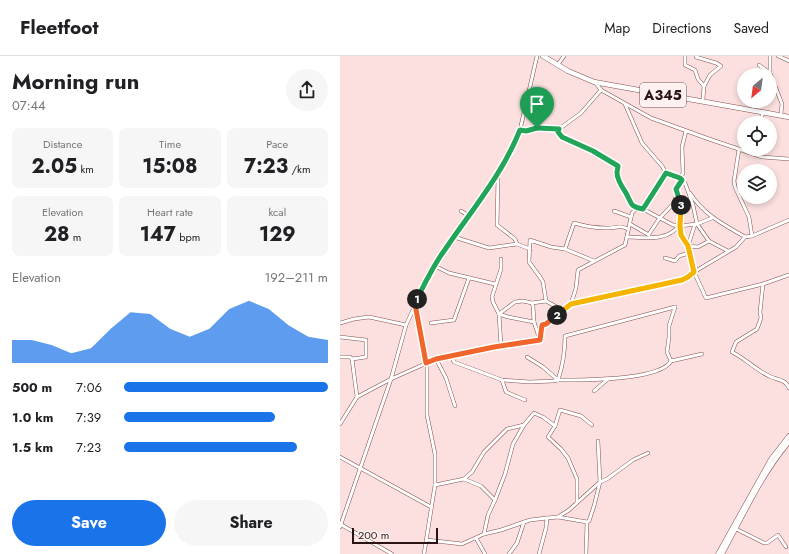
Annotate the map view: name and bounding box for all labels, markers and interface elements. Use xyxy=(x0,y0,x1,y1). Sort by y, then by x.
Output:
text: Fleetfoot xyxy=(20,14,98,41)
text: Map xyxy=(604,18,630,38)
text: Directions xyxy=(652,18,712,38)
text: Saved xyxy=(734,18,769,38)
text: Morning run xyxy=(12,65,139,97)
north arrow xyxy=(737,68,777,108)
map controls xyxy=(737,68,777,204)
button: share xyxy=(286,69,328,111)
road number: A345 xyxy=(640,83,686,107)
pin xyxy=(520,87,554,128)
icon: arrive xyxy=(526,93,548,115)
text: 07:44 xyxy=(12,96,46,115)
button: locate xyxy=(737,116,777,156)
text: Distance xyxy=(43,136,82,152)
text: Time xyxy=(159,136,181,152)
text: Pace xyxy=(266,136,288,152)
text: 2.05 xyxy=(31,152,77,181)
text: 15:08 xyxy=(142,152,198,181)
text: 7:23 xyxy=(244,152,288,181)
text: km xyxy=(77,161,94,177)
text: /km xyxy=(288,161,311,177)
button: layers xyxy=(737,164,777,204)
pin: 3 xyxy=(671,195,691,215)
text: 3 xyxy=(678,197,684,213)
text: Elevation xyxy=(42,204,83,220)
text: Heart rate xyxy=(147,204,193,220)
text: kcal xyxy=(268,204,286,220)
text: 28 xyxy=(44,220,70,249)
text: 147 xyxy=(140,220,176,249)
text: 129 xyxy=(259,220,296,249)
text: m xyxy=(70,229,81,245)
text: bpm xyxy=(176,229,200,245)
text: Elevation xyxy=(12,268,61,287)
text: 192–211 m xyxy=(265,268,328,287)
pin: 1 xyxy=(407,289,427,309)
text: 1 xyxy=(414,291,420,307)
pin: 2 xyxy=(547,305,567,325)
text: 2 xyxy=(553,307,561,323)
text: 500 m xyxy=(12,378,52,397)
text: 7:06 xyxy=(76,378,102,397)
text: 1.0 km xyxy=(12,408,53,427)
text: 7:39 xyxy=(76,408,101,427)
text: 1.5 km xyxy=(12,438,53,457)
text: 7:23 xyxy=(76,438,101,457)
button: Save xyxy=(12,500,166,546)
button: Share xyxy=(174,500,328,546)
scale bar xyxy=(352,526,438,545)
text: 200 m xyxy=(358,527,389,543)

